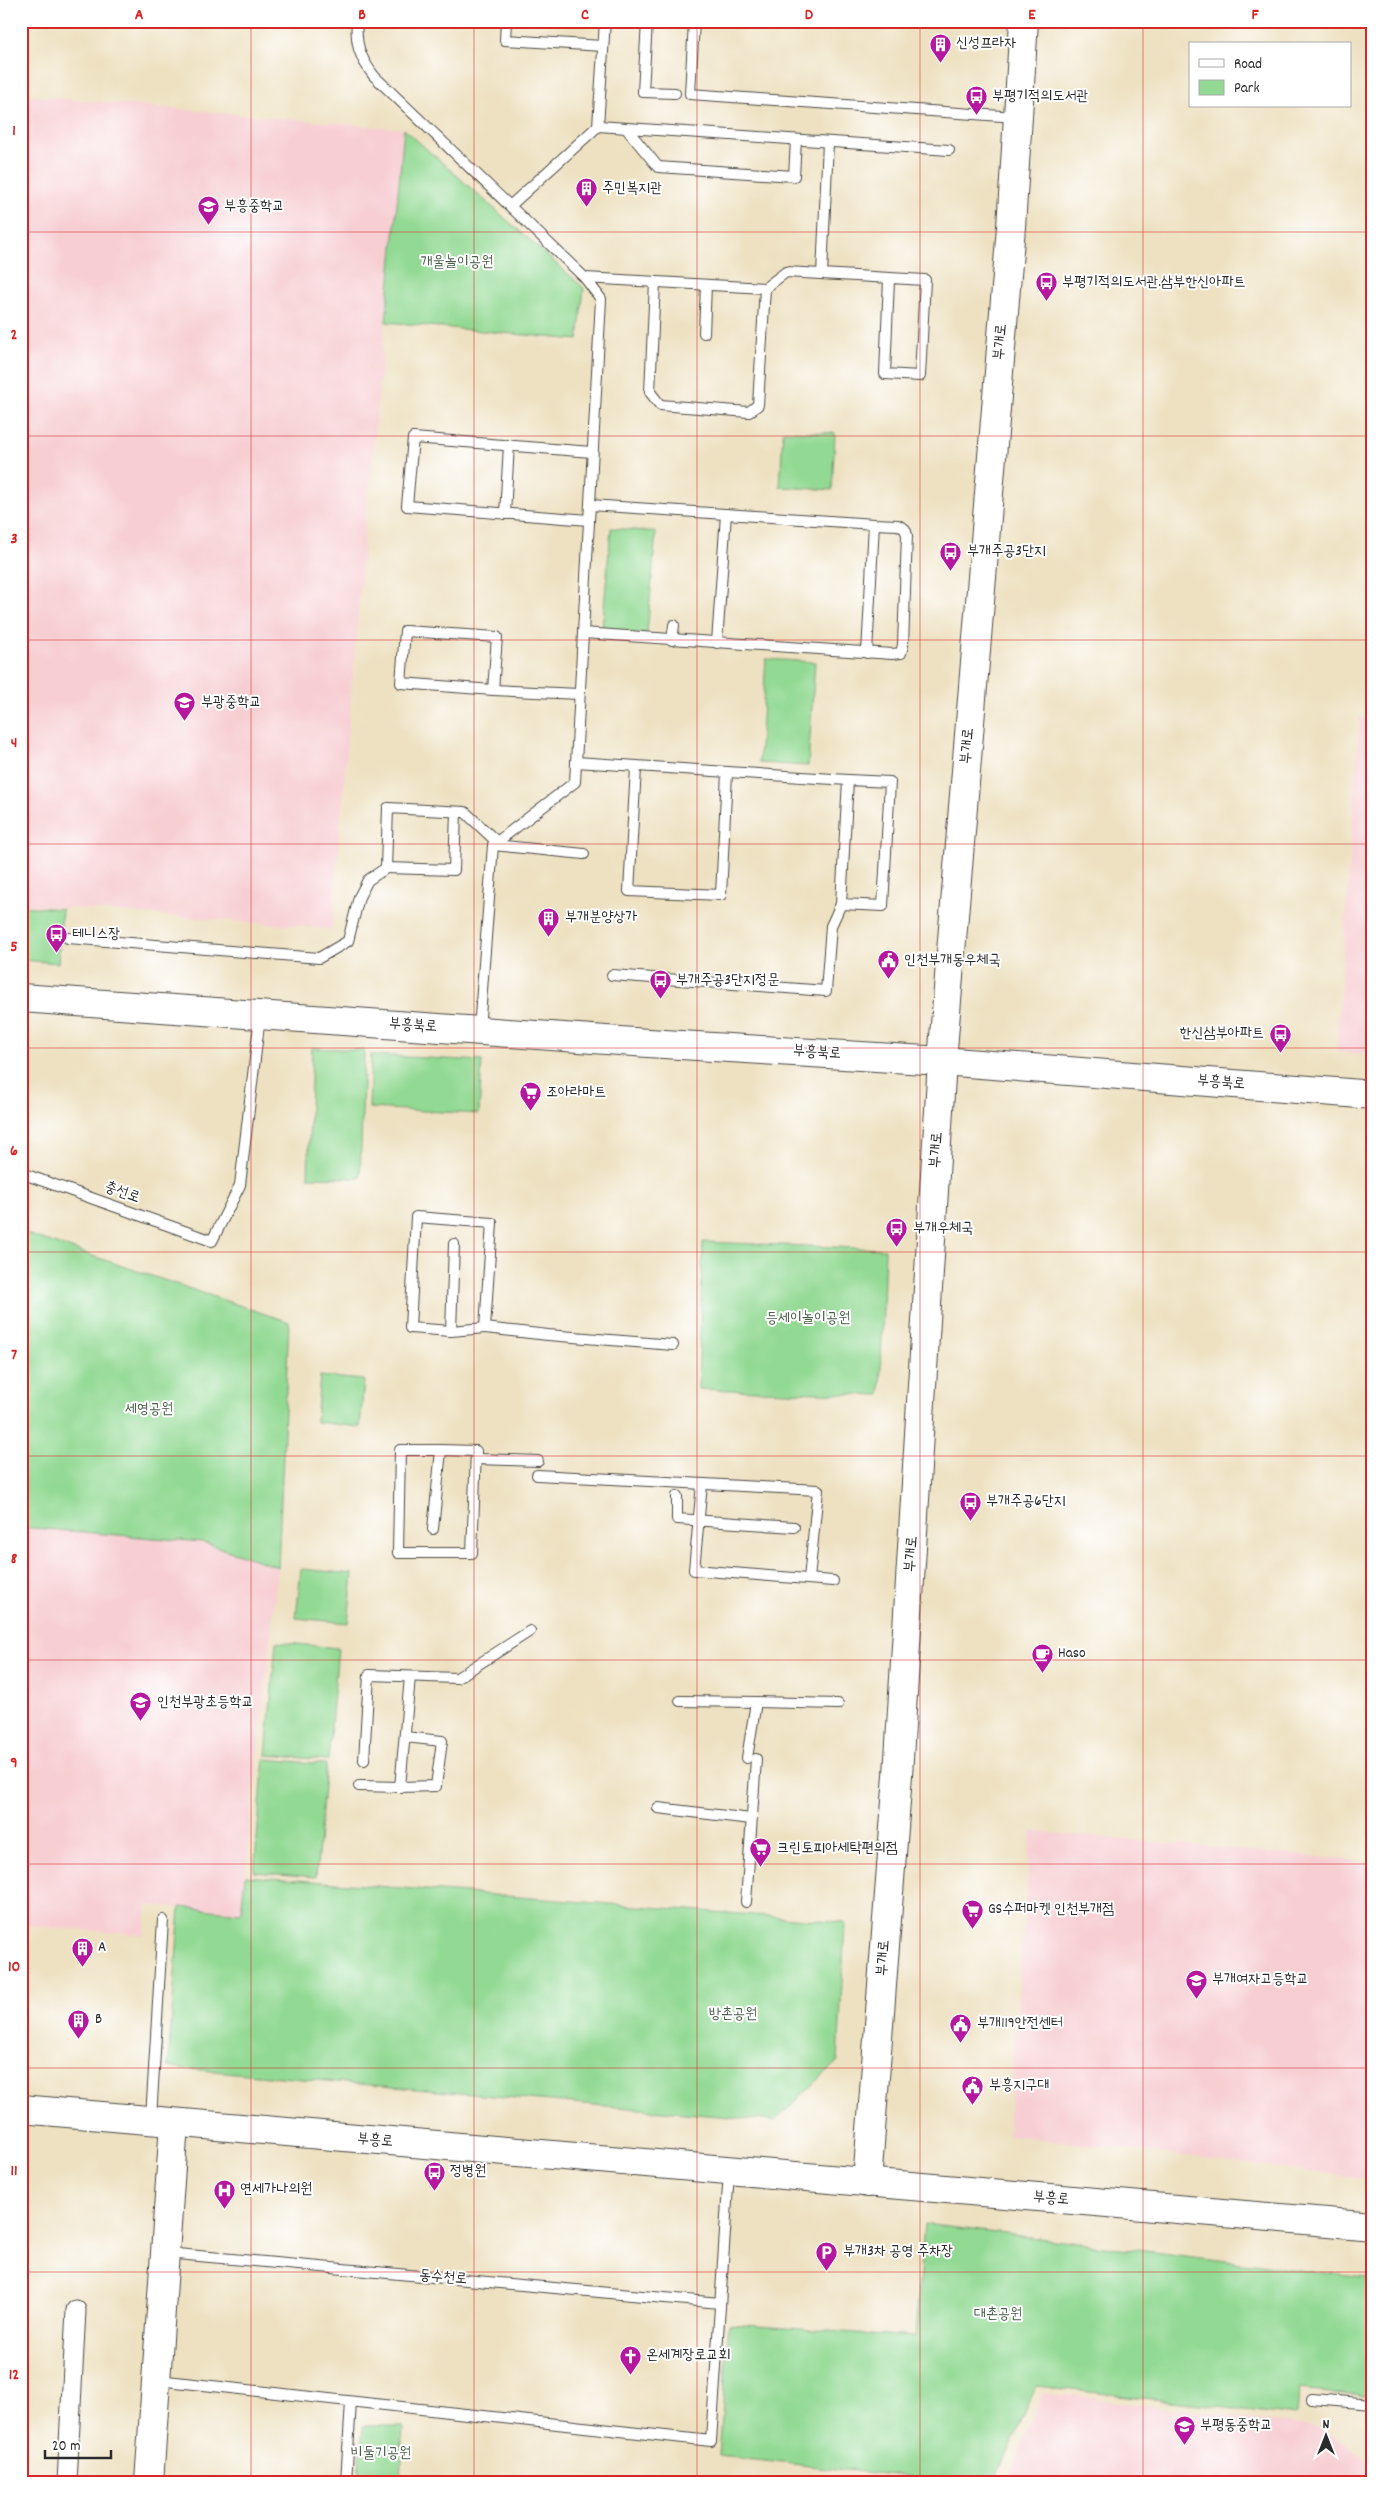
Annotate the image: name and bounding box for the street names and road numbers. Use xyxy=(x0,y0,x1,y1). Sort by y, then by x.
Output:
street label: 부개로 xyxy=(988,323,1014,361)
street label: 부개로 xyxy=(955,727,981,765)
street label: 부흥북로 xyxy=(388,1013,438,1039)
street label: 부흥북로 xyxy=(792,1040,842,1066)
street label: 부흥북로 xyxy=(1196,1070,1246,1096)
street label: 부개로 xyxy=(925,1131,949,1169)
street label: 충선로 xyxy=(101,1176,143,1210)
street label: 부개로 xyxy=(900,1535,924,1573)
street label: 부개로 xyxy=(872,1939,896,1977)
street label: 부흥로 xyxy=(356,2128,394,2154)
street label: 부흥로 xyxy=(1032,2186,1070,2212)
street label: 동수천로 xyxy=(418,2265,468,2291)

